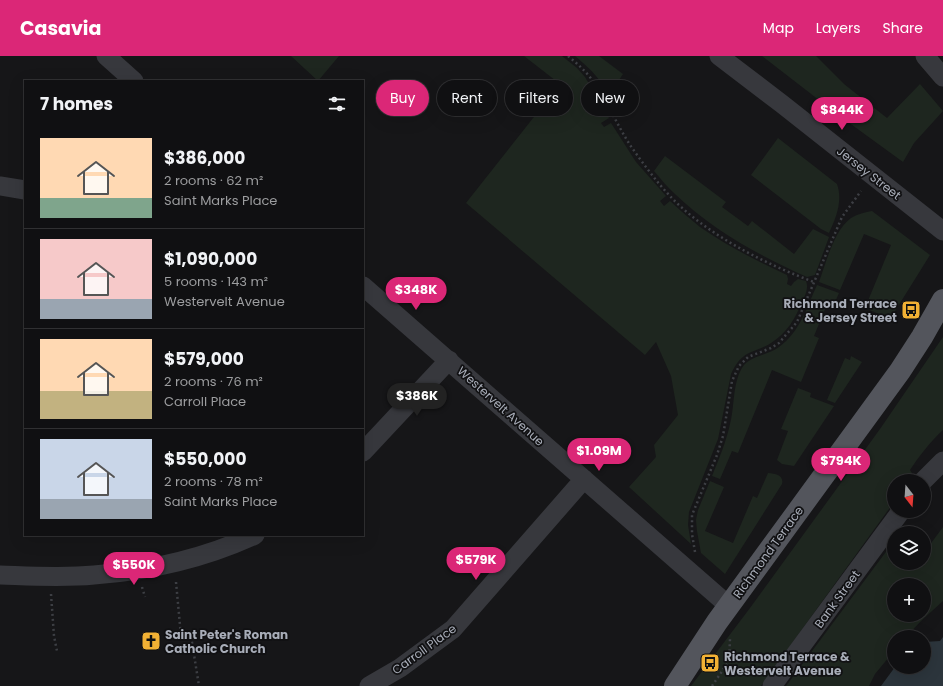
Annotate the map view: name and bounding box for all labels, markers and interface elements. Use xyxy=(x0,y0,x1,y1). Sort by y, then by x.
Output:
text: Casavia xyxy=(20,15,101,42)
text: Map xyxy=(763,18,794,38)
text: Layers xyxy=(816,18,860,38)
text: Share xyxy=(882,18,923,38)
chip: Buy xyxy=(376,80,429,116)
chip: Rent xyxy=(437,80,497,116)
chip: Filters xyxy=(505,80,573,116)
chip: New xyxy=(581,80,639,116)
text: 7 homes xyxy=(40,92,113,116)
icon: filters xyxy=(326,93,348,115)
pin: $844K xyxy=(814,97,870,131)
text: $844K xyxy=(820,100,864,119)
street label: Jersey Street xyxy=(833,143,905,203)
text: $386,000 xyxy=(164,146,245,170)
icon: home xyxy=(72,154,120,202)
text: 2 rooms · 62 m² xyxy=(164,171,263,190)
text: Saint Marks Place xyxy=(164,191,277,210)
text: $1,090,000 xyxy=(164,247,257,271)
icon: home xyxy=(72,255,120,303)
text: 5 rooms · 143 m² xyxy=(164,272,268,291)
pin: $348K xyxy=(388,277,444,311)
text: $348K xyxy=(395,280,437,299)
text: Westervelt Avenue xyxy=(164,292,285,311)
place label: Richmond Terrace & Jersey Street xyxy=(784,295,898,326)
bus stop icon: Richmond Terrace & Jersey Street xyxy=(900,299,922,321)
text: $579,000 xyxy=(164,347,244,371)
icon: home xyxy=(72,355,120,403)
street label: Westervelt Avenue xyxy=(454,362,548,450)
text: 2 rooms · 76 m² xyxy=(164,372,263,391)
pin: $386K xyxy=(389,383,445,417)
text: $386K xyxy=(396,386,438,405)
text: Carroll Place xyxy=(164,392,246,411)
pin: $1.09M xyxy=(566,438,632,472)
text: $1.09M xyxy=(576,441,622,460)
text: $550,000 xyxy=(164,447,247,471)
pin: $794K xyxy=(813,448,869,482)
text: $794K xyxy=(820,451,862,470)
icon: home xyxy=(72,455,120,503)
text: 2 rooms · 78 m² xyxy=(164,472,263,491)
north arrow xyxy=(887,474,931,518)
map controls xyxy=(887,474,931,674)
text: Saint Marks Place xyxy=(164,492,277,511)
street label: Richmond Terrace xyxy=(729,503,807,601)
button: layers xyxy=(887,526,931,570)
pin: $579K xyxy=(448,547,504,581)
text: $579K xyxy=(455,550,497,569)
pin: $550K xyxy=(106,552,162,586)
text: $550K xyxy=(113,555,156,574)
street label: Bank Street xyxy=(810,567,864,631)
button: + xyxy=(887,578,931,622)
street label: Carroll Place xyxy=(388,620,460,678)
place label: Saint Peter's Roman Catholic Church xyxy=(165,626,288,657)
church icon: Saint Peter's Roman Catholic Church xyxy=(140,630,162,652)
button: − xyxy=(887,630,931,674)
place label: Richmond Terrace & Westervelt Avenue xyxy=(724,648,850,679)
bus stop icon: Richmond Terrace & Westervelt Avenue xyxy=(699,652,721,674)

